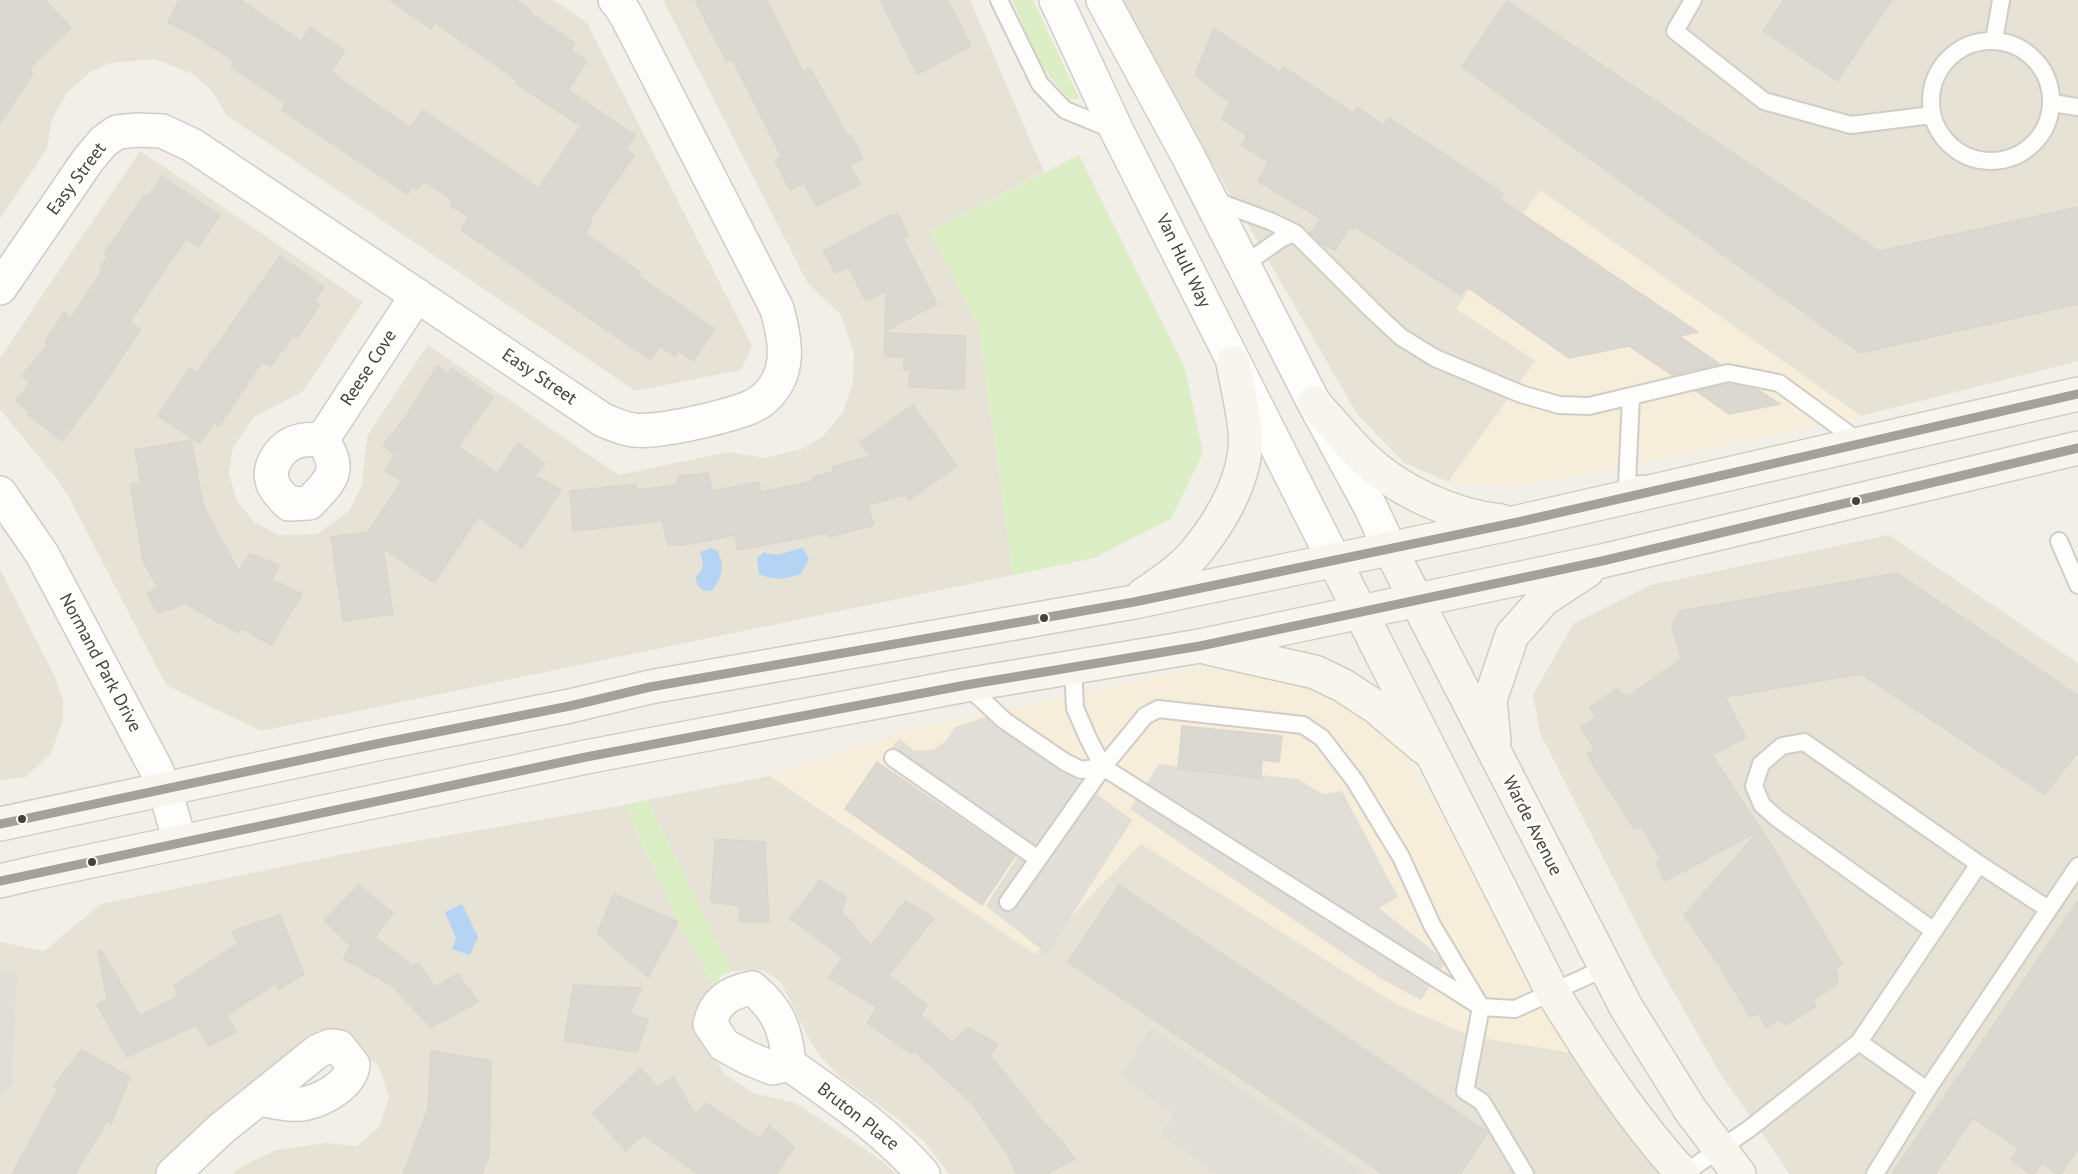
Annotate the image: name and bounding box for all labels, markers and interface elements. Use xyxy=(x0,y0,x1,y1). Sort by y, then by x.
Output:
street label: Easy Street xyxy=(43,138,111,220)
street label: Van Hull Way xyxy=(1151,211,1215,311)
street label: Reese Cove xyxy=(336,326,402,410)
street label: Easy Street xyxy=(498,344,580,410)
unlabelled marker xyxy=(1850,495,1862,507)
street label: Normand Park Drive xyxy=(54,590,146,736)
unlabelled marker xyxy=(1038,612,1050,624)
street label: Warde Avenue xyxy=(1498,773,1566,879)
unlabelled marker xyxy=(16,813,28,825)
unlabelled marker xyxy=(86,856,98,868)
street label: Bruton Place xyxy=(813,1078,903,1156)

